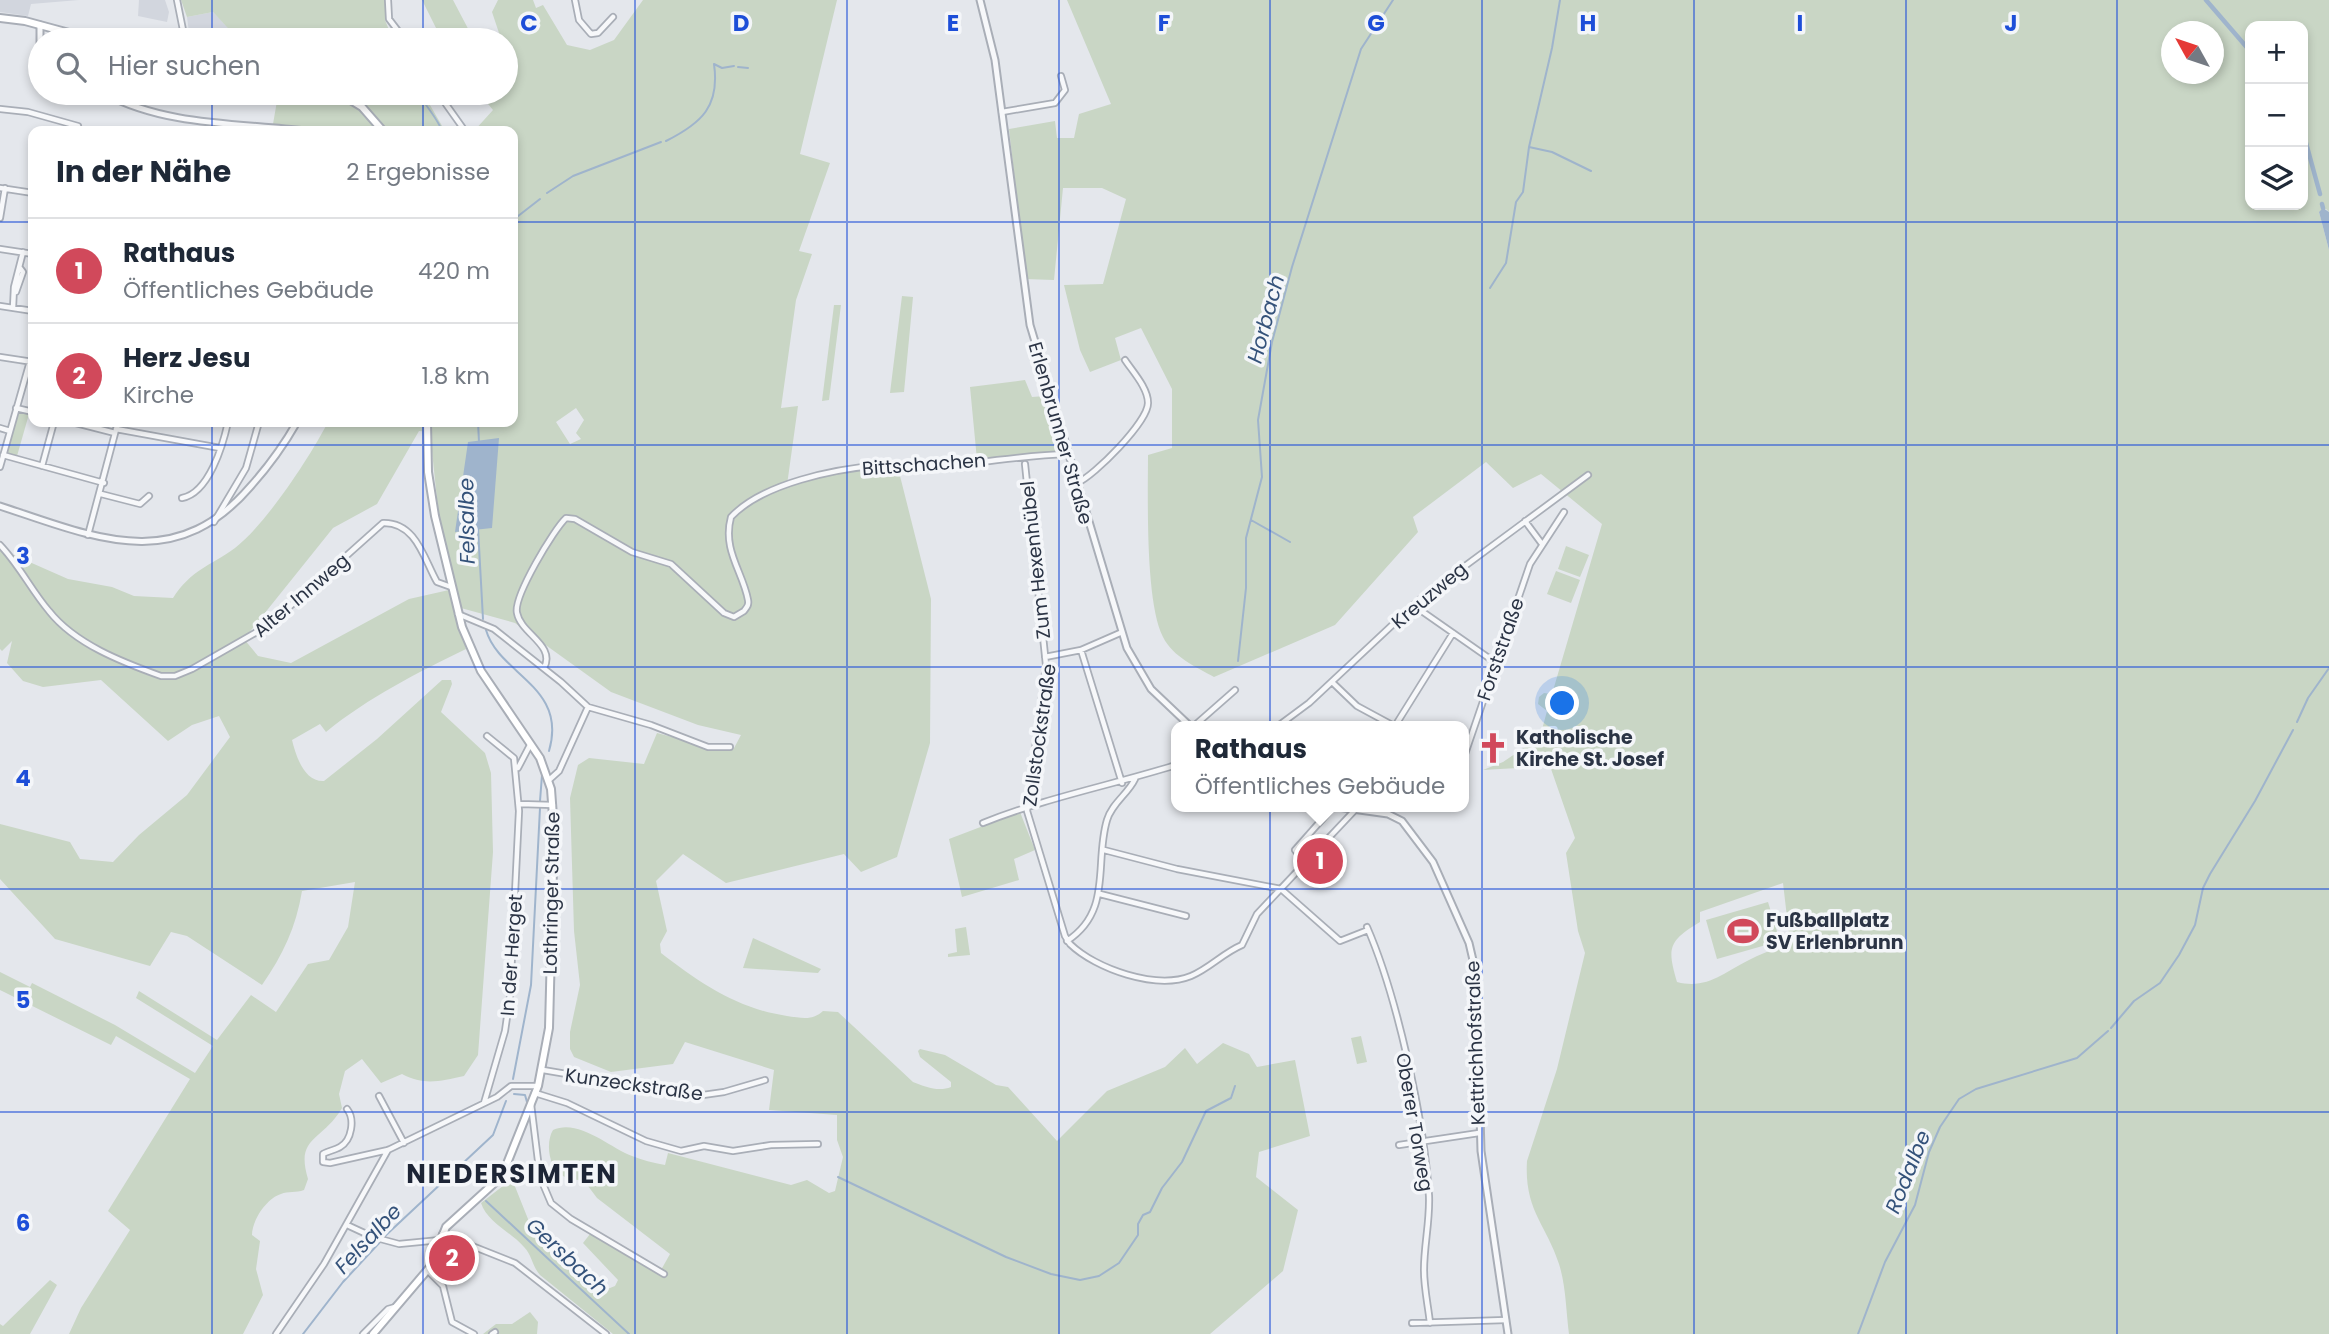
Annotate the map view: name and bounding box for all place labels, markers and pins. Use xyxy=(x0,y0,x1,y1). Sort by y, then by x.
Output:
place label: Katholische Kirche St. Josef xyxy=(1516,724,1664,773)
church icon: Katholische Kirche St. Josef xyxy=(1476,731,1510,765)
pin: 1 xyxy=(1297,835,1343,887)
place label: Fußballplatz SV Erlenbrunn xyxy=(1766,907,1904,956)
sports icon: Fußballplatz SV Erlenbrunn xyxy=(1726,914,1760,948)
pin: 2 xyxy=(429,1232,475,1284)

